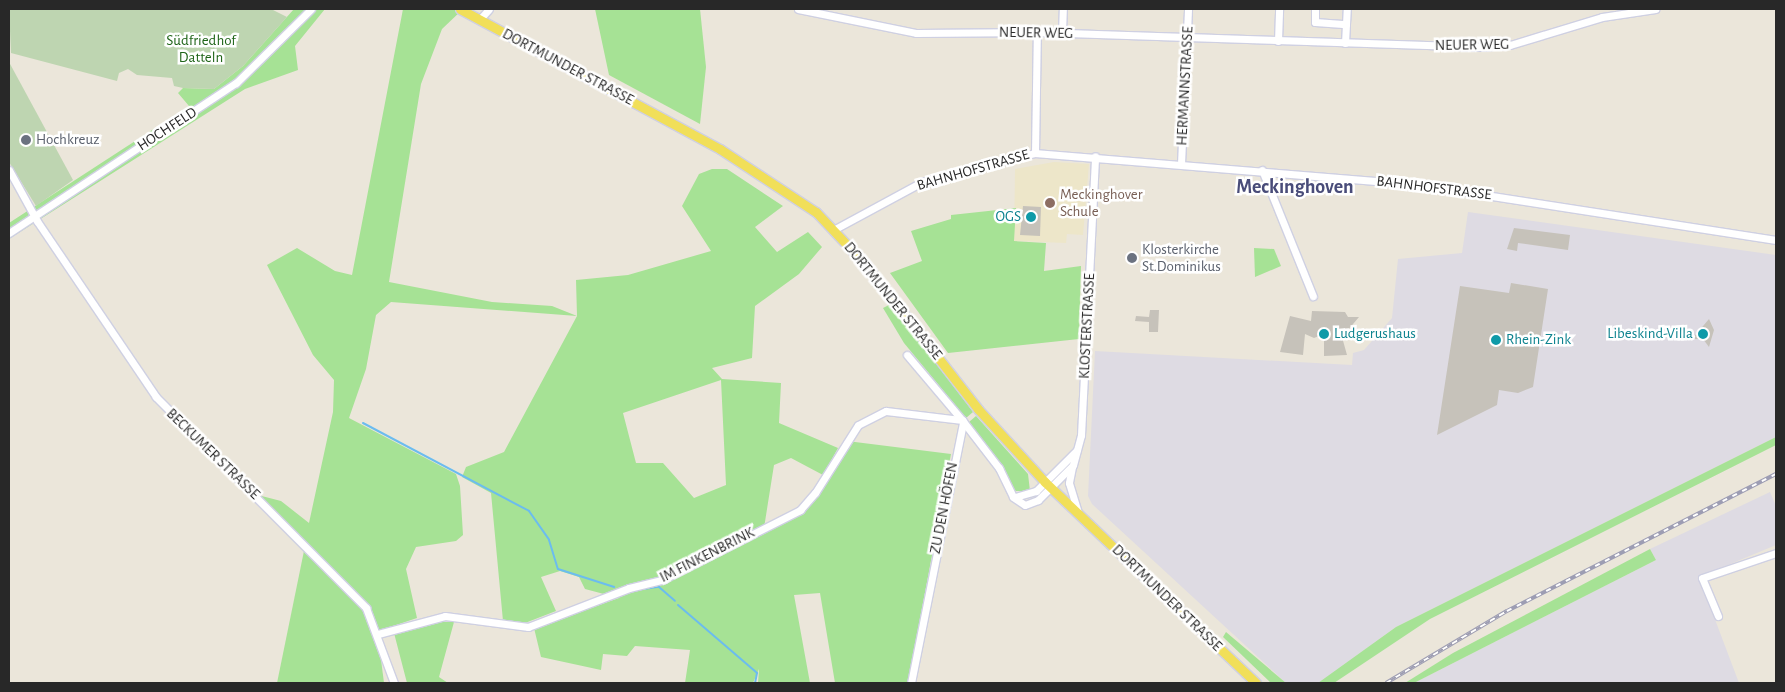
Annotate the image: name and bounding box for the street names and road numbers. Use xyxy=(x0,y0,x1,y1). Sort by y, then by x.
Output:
street label: NEUER WEG xyxy=(999,23,1073,43)
street label: DORTMUNDER STRASSE xyxy=(499,25,637,109)
street label: HERMANNSTRASSE xyxy=(1173,26,1197,146)
street label: NEUER WEG xyxy=(1435,35,1509,55)
street label: HOCHFELD xyxy=(134,103,200,155)
street label: BAHNHOFSTRASSE xyxy=(915,145,1031,195)
street label: BAHNHOFSTRASSE xyxy=(1375,172,1493,204)
street label: DORTMUNDER STRASSE xyxy=(840,239,946,363)
street label: KLOSTERSTRASSE xyxy=(1075,273,1099,379)
street label: BECKUMER STRASSE xyxy=(163,405,263,503)
street label: ZU DEN HÖFEN xyxy=(926,461,962,555)
street label: IM FINKENBRINK xyxy=(657,523,757,587)
street label: DORTMUNDER STRASSE xyxy=(1108,541,1226,655)

